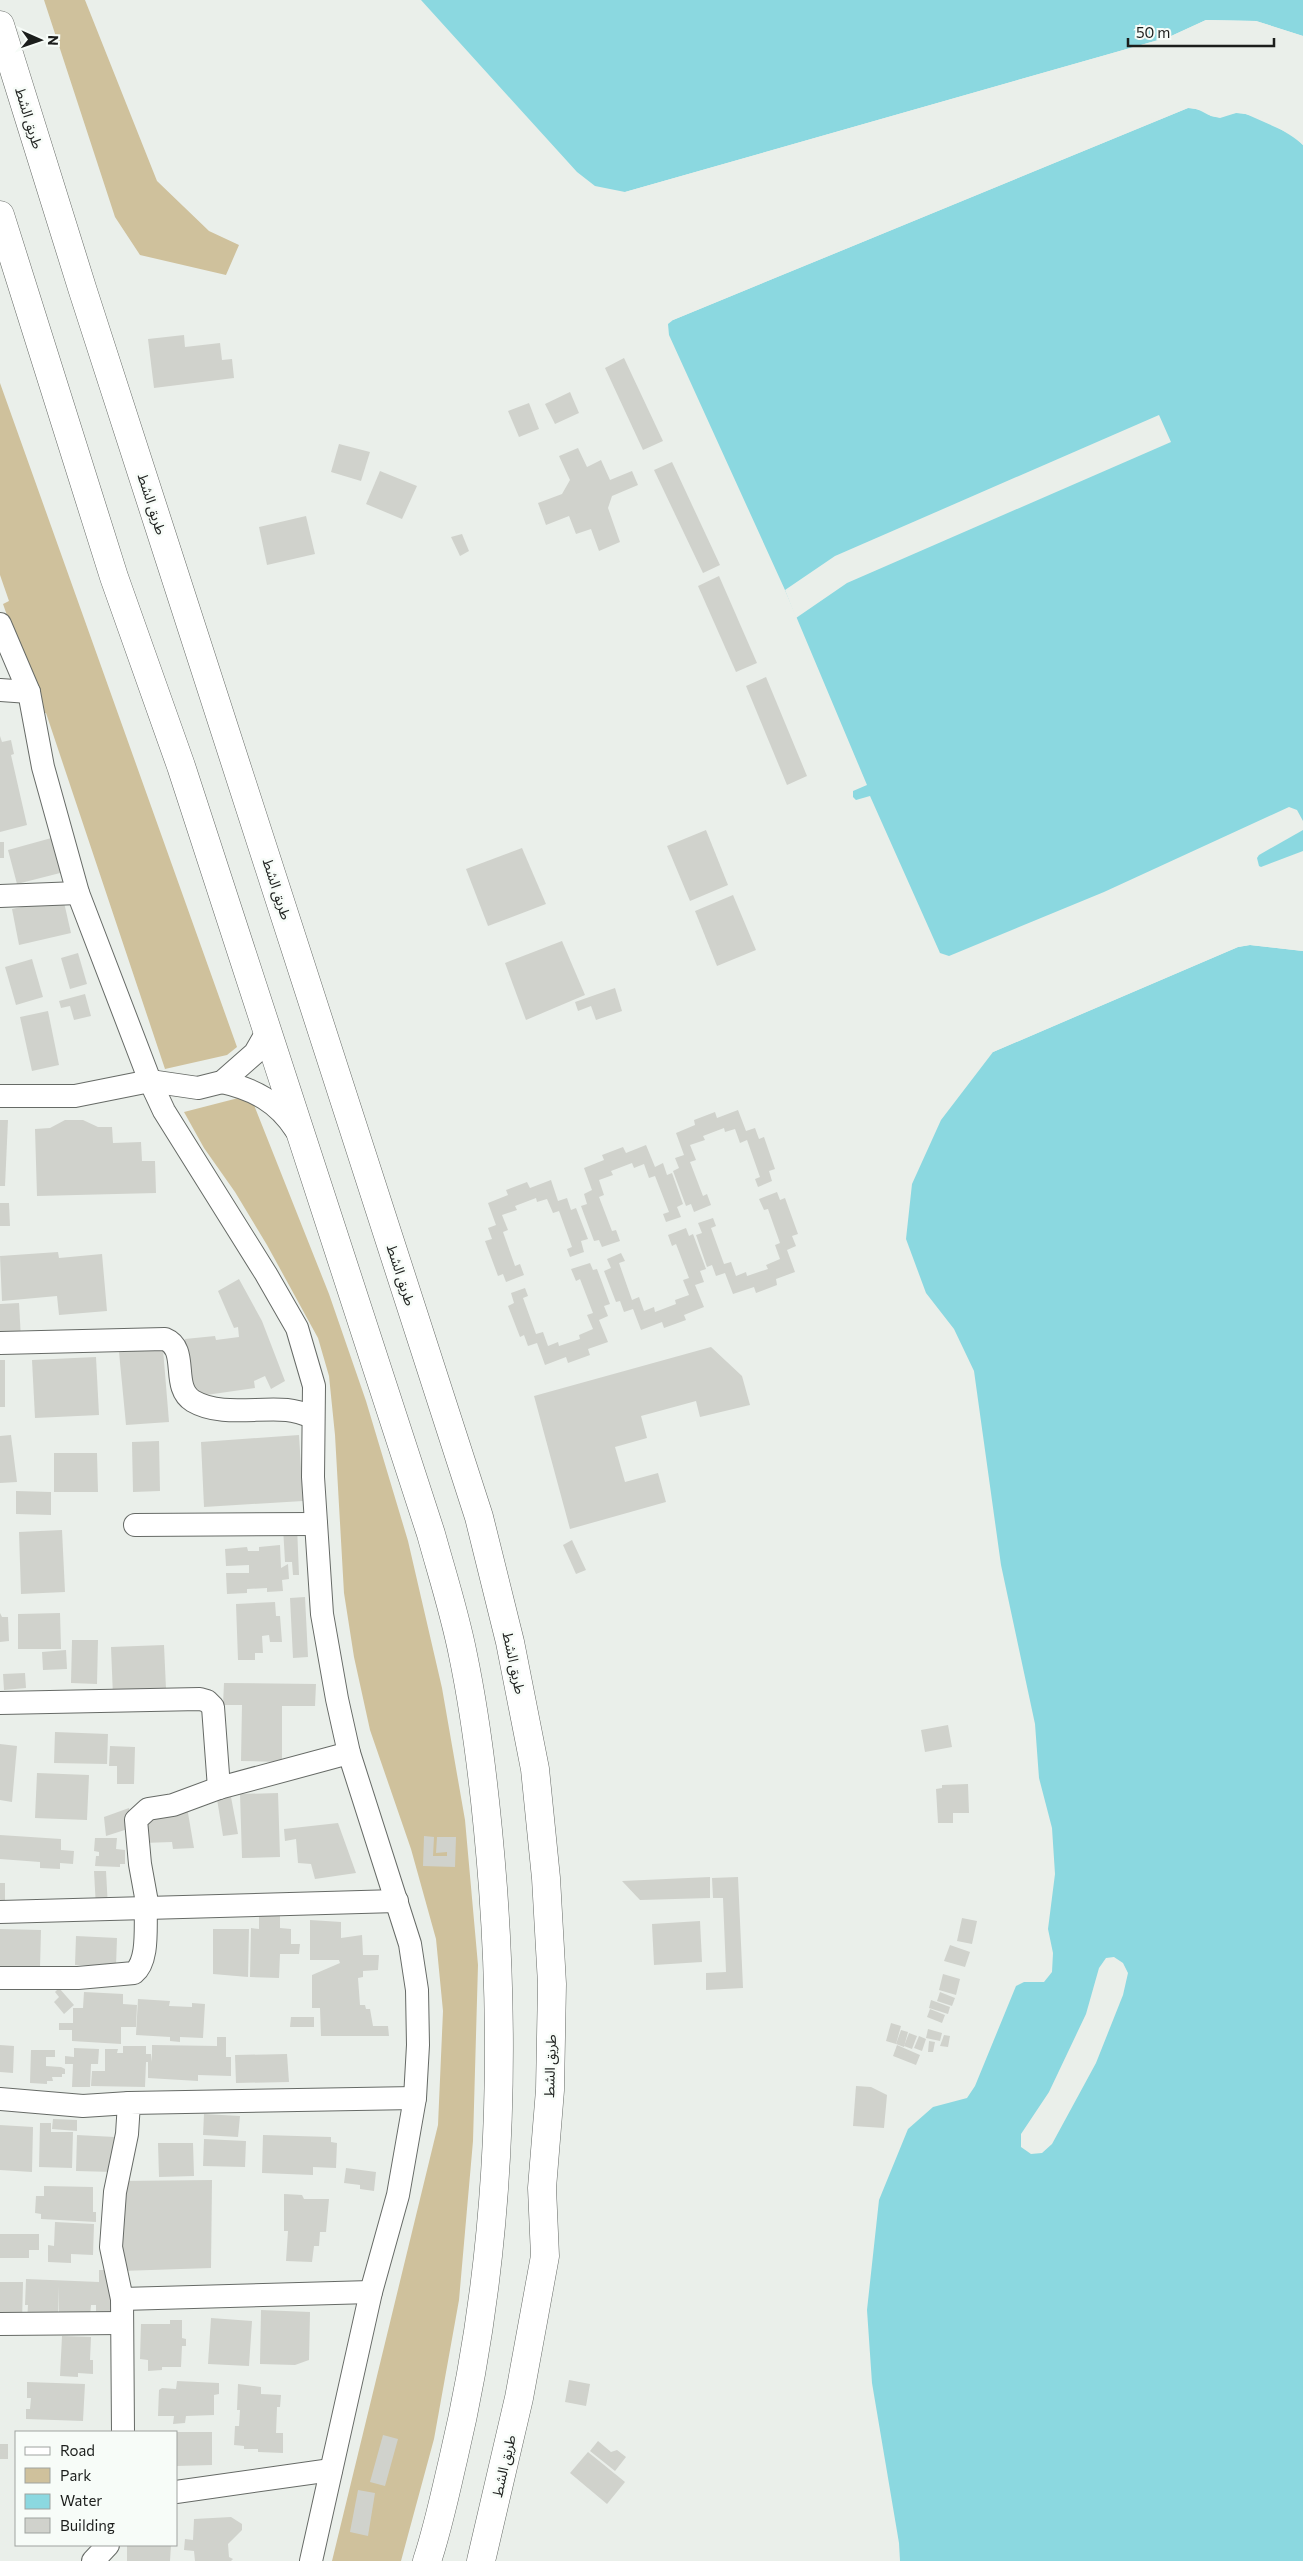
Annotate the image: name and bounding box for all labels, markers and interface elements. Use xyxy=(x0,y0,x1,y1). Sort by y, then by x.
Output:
north arrow xyxy=(15,15,65,65)
scale bar xyxy=(1128,15,1274,47)
text: 50 m xyxy=(1136,23,1170,41)
text: N xyxy=(45,35,62,46)
street label: طريق الشط xyxy=(10,85,47,151)
street label: طريق الشط xyxy=(133,471,170,537)
street label: طريق الشط xyxy=(258,856,295,922)
street label: طريق الشط xyxy=(382,1242,419,1308)
street label: طريق الشط xyxy=(498,1630,529,1696)
street label: طريق الشط xyxy=(540,2034,561,2098)
legend xyxy=(15,2431,178,2546)
street label: طريق الشط xyxy=(488,2433,521,2499)
text: Road xyxy=(60,2441,95,2459)
text: Park xyxy=(60,2466,91,2484)
text: Water xyxy=(60,2491,102,2509)
text: Building xyxy=(60,2516,115,2534)

